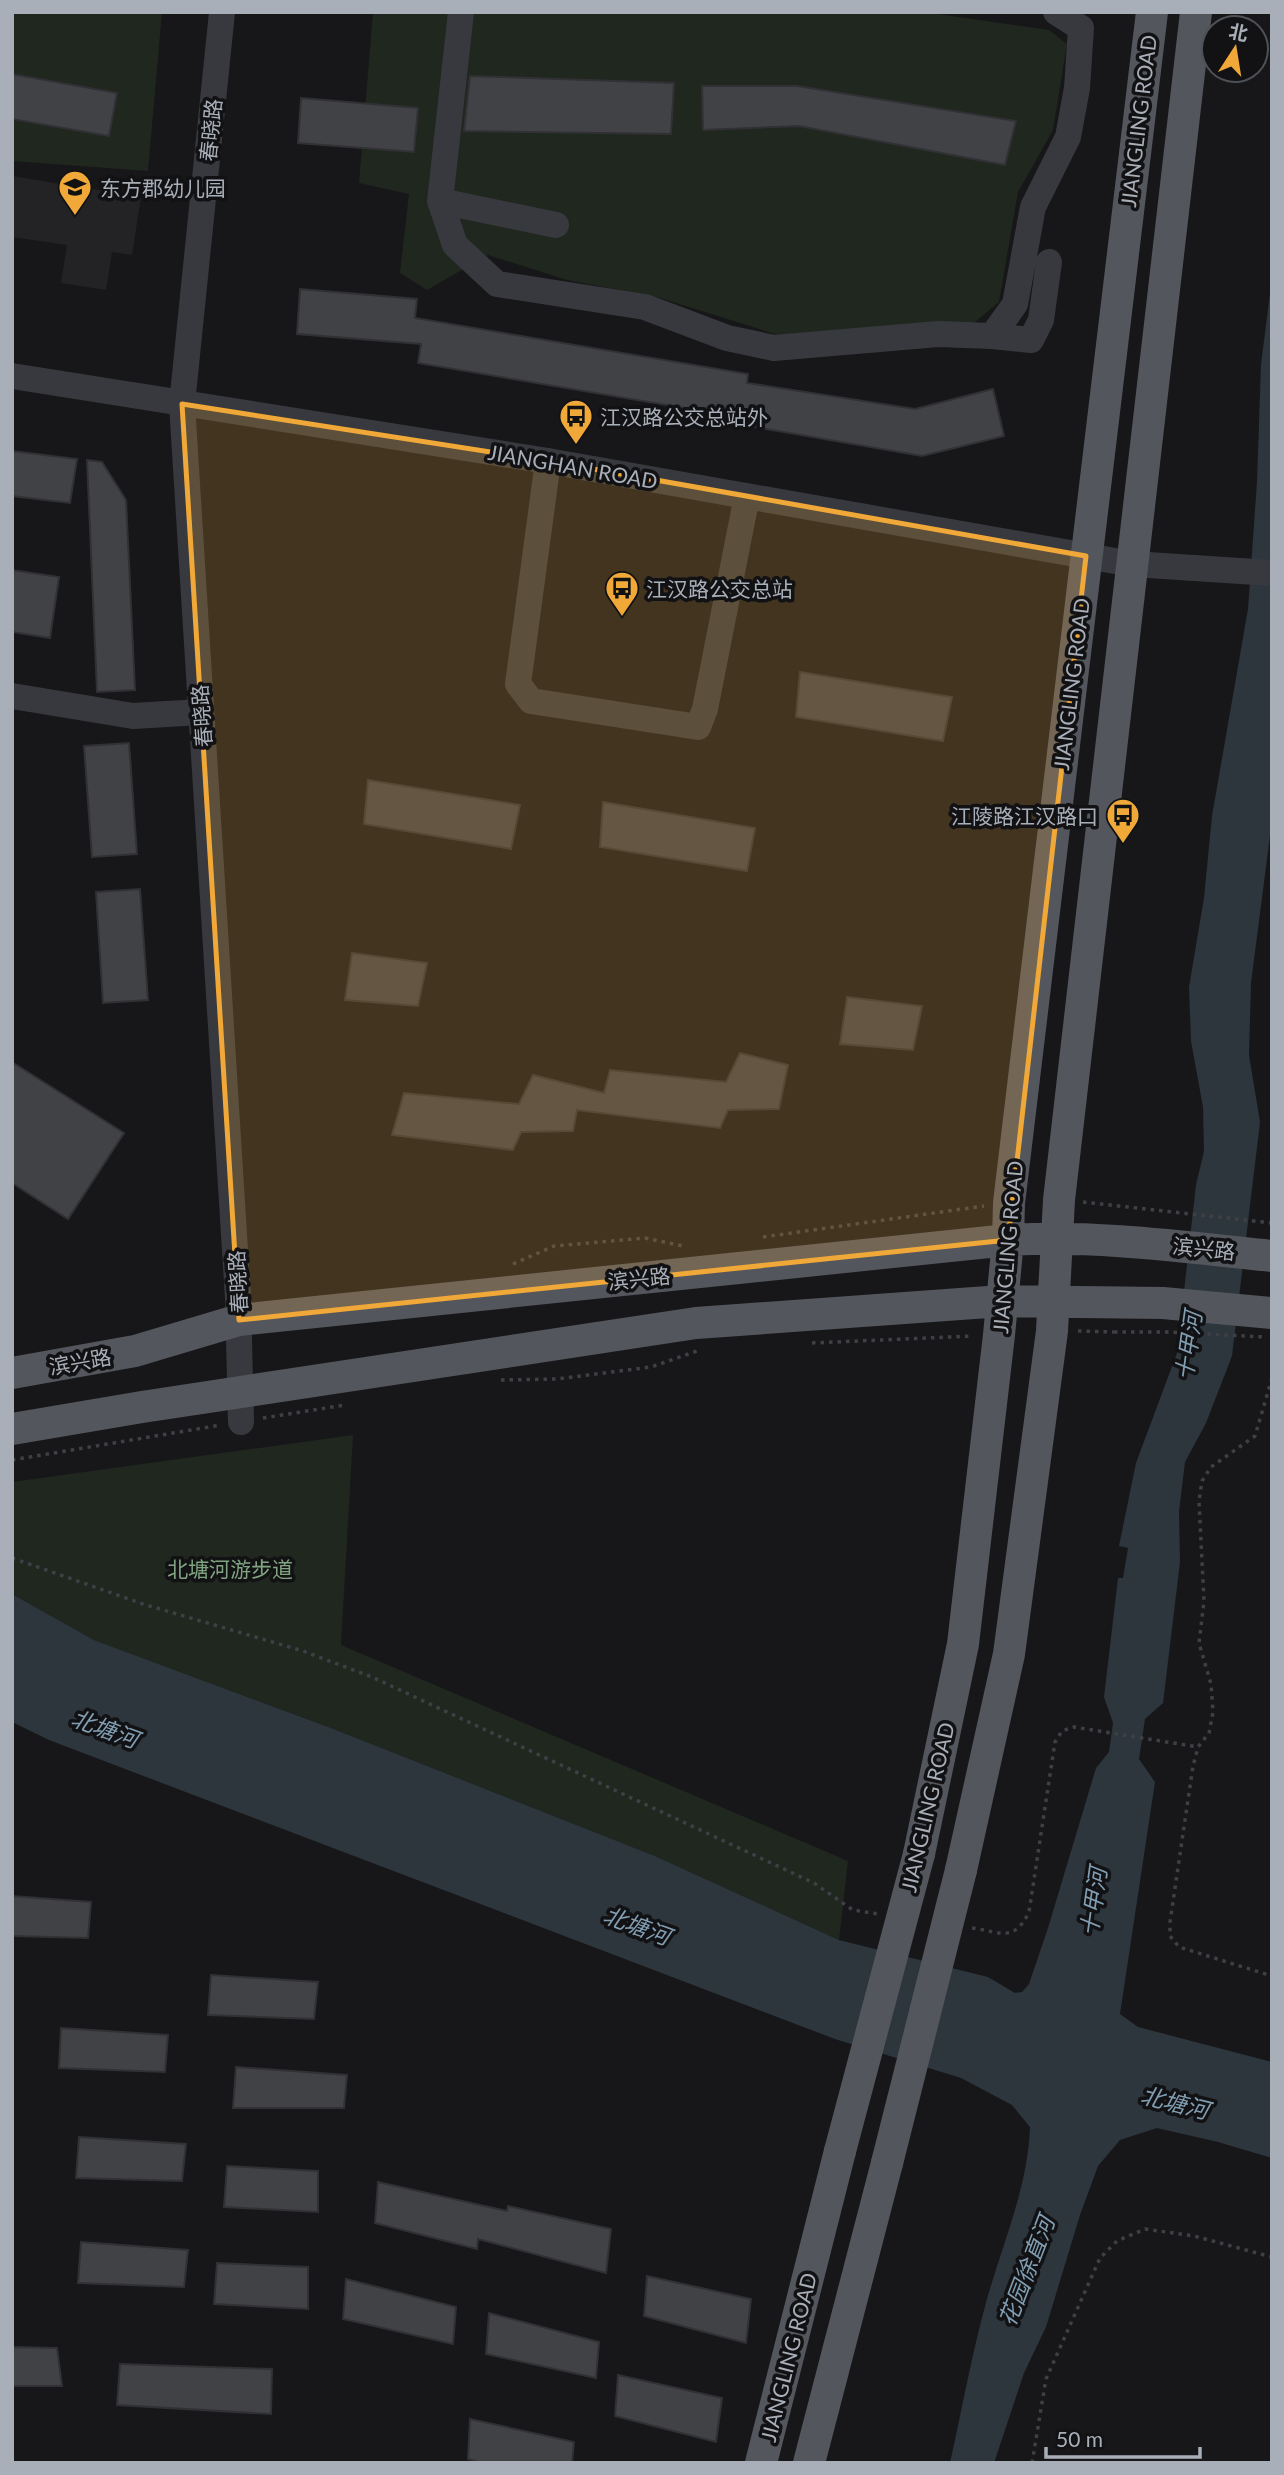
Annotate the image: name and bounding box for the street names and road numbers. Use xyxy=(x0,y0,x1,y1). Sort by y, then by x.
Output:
street label: JIANGLING ROAD xyxy=(1115,33,1161,209)
street label: 春晓路 xyxy=(194,97,226,163)
street label: JIANGHAN ROAD xyxy=(486,439,660,493)
street label: JIANGLING ROAD xyxy=(1048,596,1094,772)
street label: 春晓路 xyxy=(186,684,216,748)
street label: JIANGLING ROAD xyxy=(987,1160,1027,1334)
street label: 滨兴路 xyxy=(1171,1232,1237,1264)
street label: 春晓路 xyxy=(223,1250,251,1314)
street label: 滨兴路 xyxy=(606,1262,672,1294)
street label: 滨兴路 xyxy=(47,1343,113,1379)
street label: JIANGLING ROAD xyxy=(895,1720,959,1894)
street label: JIANGLING ROAD xyxy=(755,2270,821,2444)

